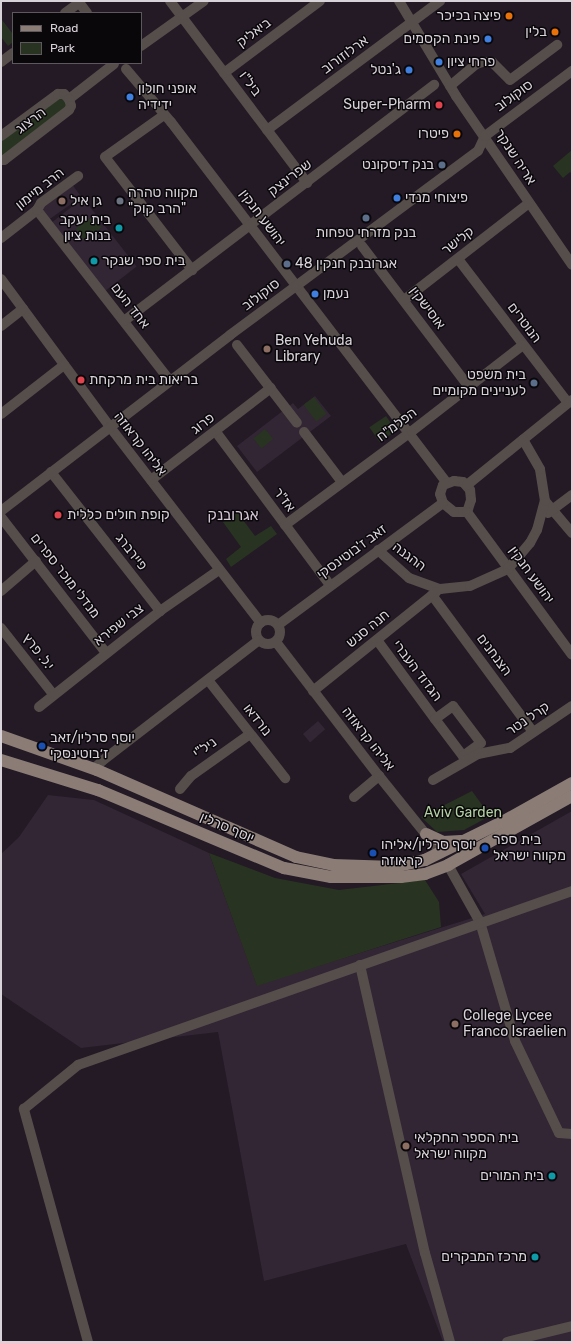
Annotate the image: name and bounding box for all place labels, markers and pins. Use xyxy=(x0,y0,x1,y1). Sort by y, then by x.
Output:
place label: פיצה בכיכר xyxy=(436,8,501,24)
marker: פיצה בכיכר xyxy=(504,11,514,21)
place label: בלין xyxy=(525,24,547,40)
marker: בלין xyxy=(550,27,560,37)
place label: פינת הקסמים xyxy=(403,31,480,47)
marker: פינת הקסמים xyxy=(483,34,493,44)
place label: פרחי ציון xyxy=(447,54,495,70)
marker: פרחי ציון xyxy=(434,57,444,67)
place label: ג'נטל xyxy=(370,62,401,78)
marker: ג'נטל xyxy=(404,65,414,75)
place label: אופני חולון ידידיה xyxy=(138,81,196,114)
marker: אופני חולון ידידיה xyxy=(125,92,135,102)
place label: Super-Pharm xyxy=(343,97,431,113)
marker: Super-Pharm xyxy=(434,100,444,110)
place label: פיטרו xyxy=(418,126,449,142)
marker: פיטרו xyxy=(452,129,462,139)
place label: בנק דיסקונט xyxy=(362,157,434,173)
marker: בנק דיסקונט xyxy=(437,160,447,170)
place label: מקווה טהרה "הרב קוק" xyxy=(128,185,198,218)
place label: פיצוחי מנדי xyxy=(405,190,468,206)
place label: גן איל xyxy=(70,193,102,209)
marker: פיצוחי מנדי xyxy=(392,193,402,203)
marker: גן איל xyxy=(57,196,67,206)
marker: מקווה טהרה "הרב קוק" xyxy=(115,196,125,206)
place label: בית יעקב בנות ציון xyxy=(60,212,111,244)
marker: בנק מזרחי טפחות xyxy=(361,213,371,223)
marker: בית יעקב בנות ציון xyxy=(114,223,124,233)
place label: בנק מזרחי טפחות xyxy=(316,225,416,241)
place label: בית ספר שנקר xyxy=(102,253,185,269)
marker: בית ספר שנקר xyxy=(89,256,99,266)
place label: אגרובנק חנקין 48 xyxy=(295,256,397,272)
marker: אגרובנק חנקין 48 xyxy=(282,259,292,269)
place label: נעמן xyxy=(323,286,349,302)
marker: נעמן xyxy=(310,289,320,299)
place label: Ben Yehuda Library xyxy=(275,333,353,366)
marker: Ben Yehuda Library xyxy=(262,344,272,354)
place label: בית משפט לעניינים מקומיים xyxy=(432,367,526,400)
place label: בריאות בית מרקחת xyxy=(89,372,198,388)
marker: בריאות בית מרקחת xyxy=(76,375,86,385)
marker: בית משפט לעניינים מקומיים xyxy=(529,378,539,388)
place label: קופת חולים כללית xyxy=(67,507,170,523)
marker: קופת חולים כללית xyxy=(52,509,64,521)
place label: יוסף סרלין/זאב ז׳בוטינסקי xyxy=(50,730,135,762)
marker: יוסף סרלין/זאב ז׳בוטינסקי xyxy=(37,741,47,751)
place label: בית ספר מקווה ישראל xyxy=(493,832,566,864)
place label: יוסף סרלין/אליהו קראוזה xyxy=(381,837,476,870)
marker: בית ספר מקווה ישראל xyxy=(480,843,490,853)
marker: יוסף סרלין/אליהו קראוזה xyxy=(368,848,378,858)
place label: College Lycee Franco Israelien xyxy=(463,1008,566,1040)
marker: College Lycee Franco Israelien xyxy=(450,1019,460,1029)
place label: בית הספר החקלאי מקווה ישראל xyxy=(414,1130,519,1162)
marker: בית הספר החקלאי מקווה ישראל xyxy=(401,1141,411,1151)
place label: בית המורים xyxy=(480,1168,544,1184)
marker: בית המורים xyxy=(547,1171,557,1181)
place label: מרכז המבקרים xyxy=(441,1249,527,1265)
marker: מרכז המבקרים xyxy=(530,1252,540,1262)

